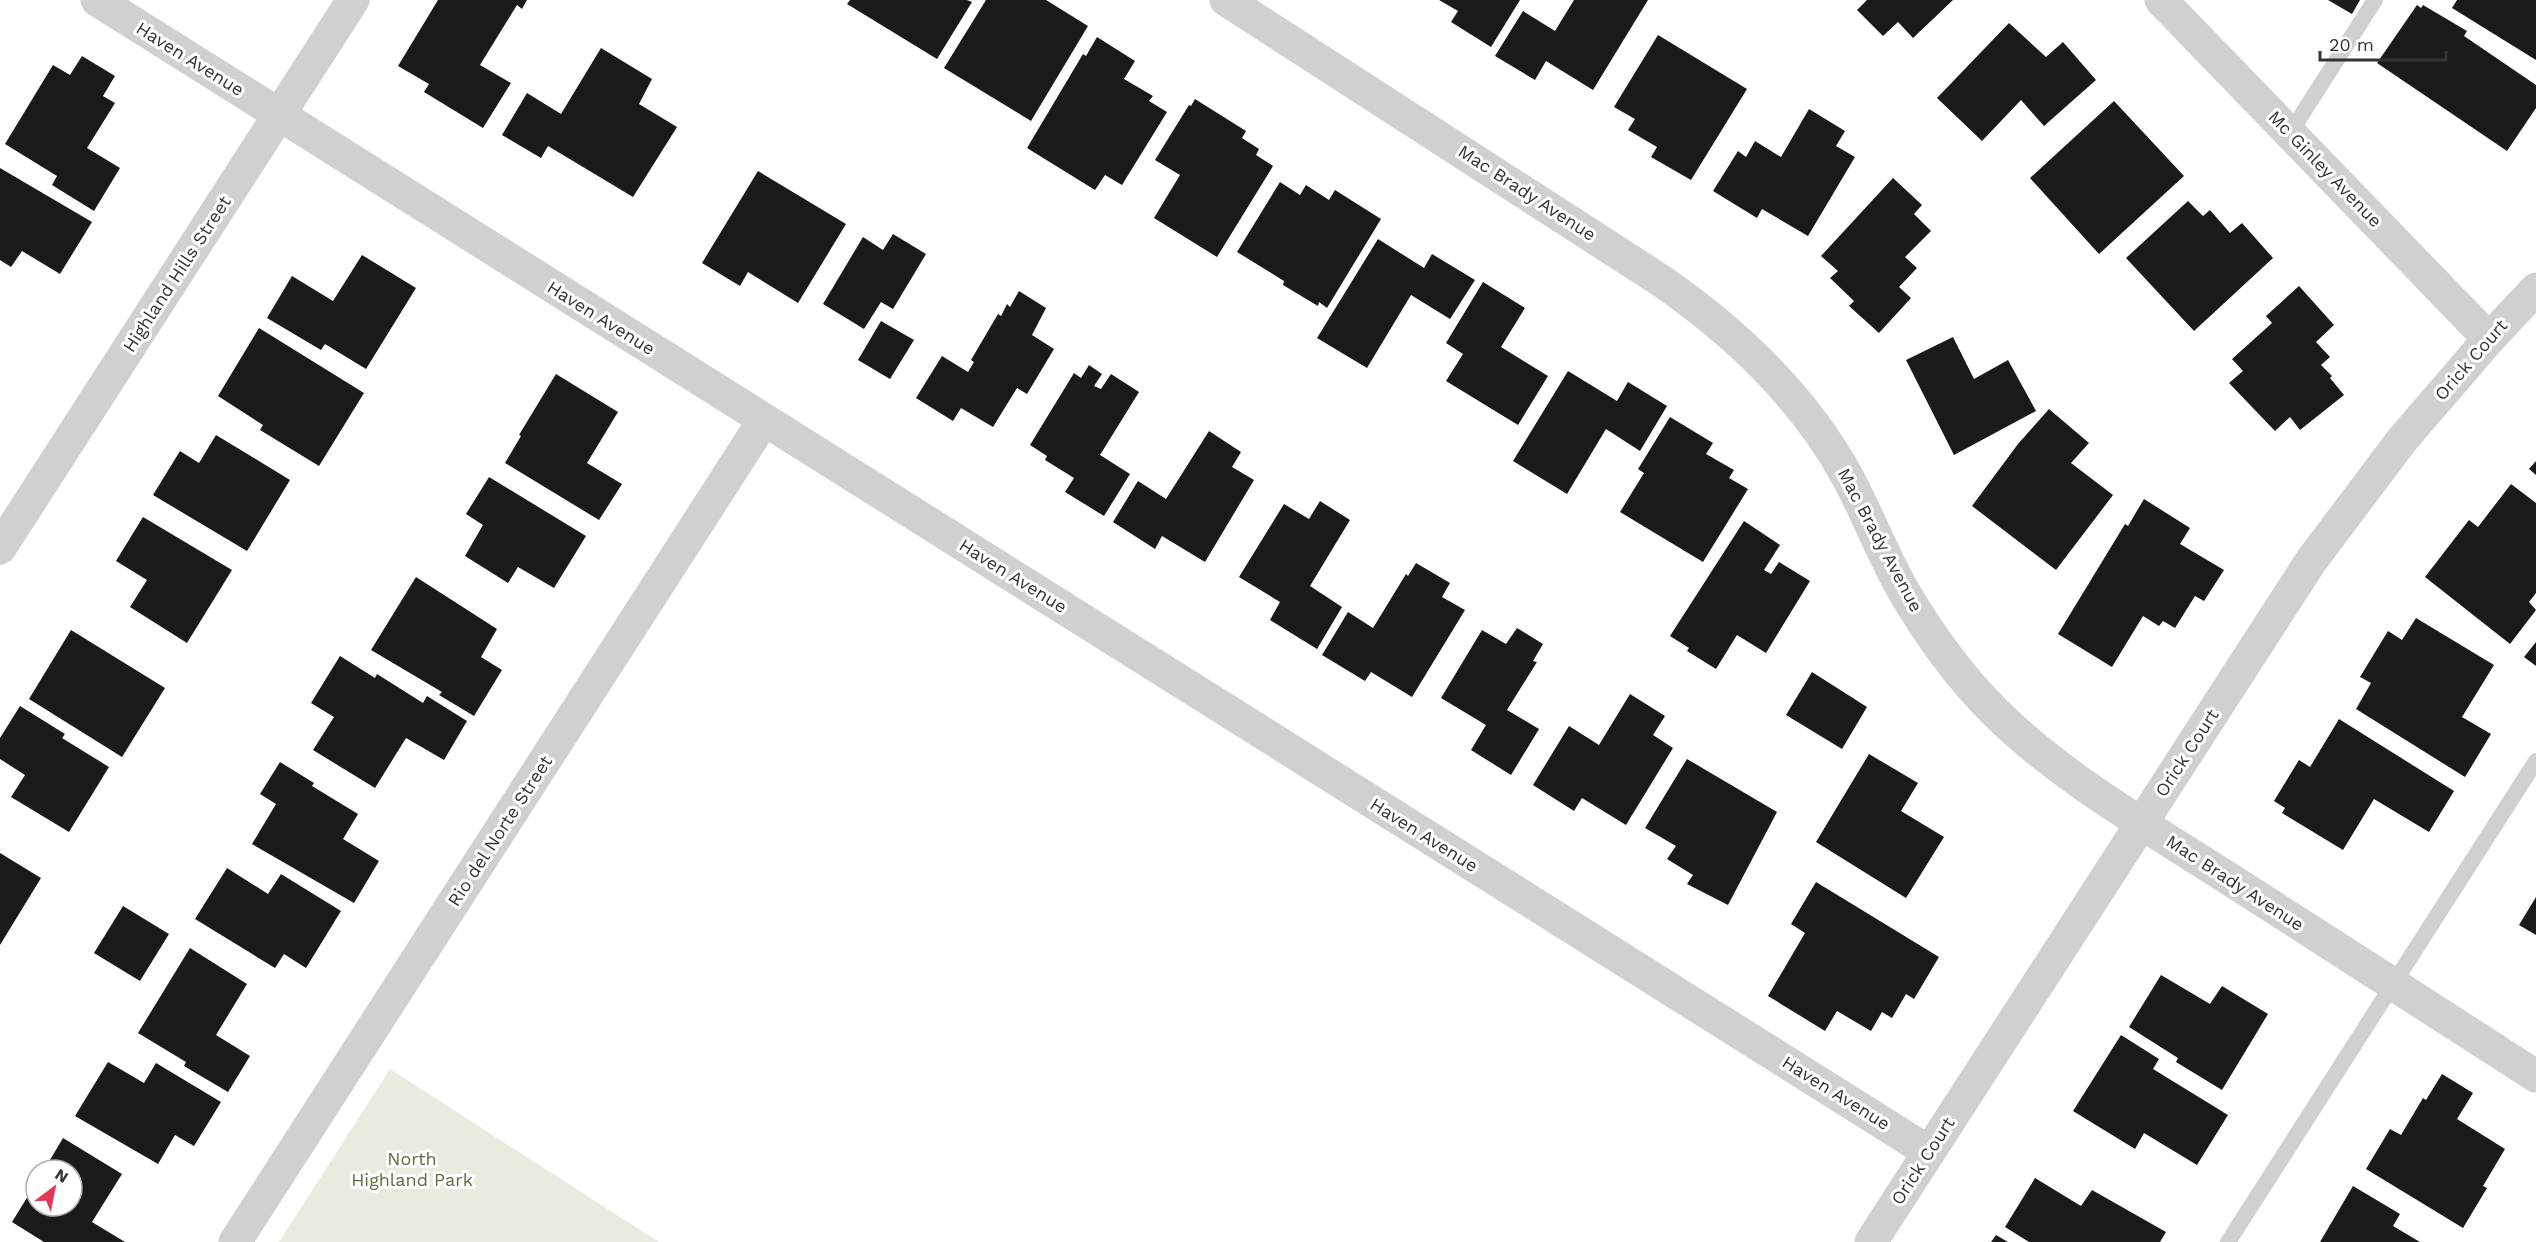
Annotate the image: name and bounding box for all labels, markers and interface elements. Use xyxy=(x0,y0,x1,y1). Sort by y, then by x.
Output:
street label: Haven Avenue xyxy=(133,17,248,100)
scale bar xyxy=(2320,24,2446,62)
text: 20 m xyxy=(2329,34,2374,55)
street label: Mc Ginley Avenue xyxy=(2264,106,2386,231)
street label: Mac Brady Avenue xyxy=(1454,140,1600,245)
street label: Highland Hills Street xyxy=(118,191,235,356)
street label: Haven Avenue xyxy=(544,276,659,359)
street label: Orick Court xyxy=(2430,315,2512,404)
street label: Mac Brady Avenue xyxy=(1834,464,1927,615)
street label: Haven Avenue xyxy=(956,534,1071,617)
street label: Orick Court xyxy=(2151,705,2223,800)
street label: Rio del Norte Street xyxy=(443,751,556,910)
street label: Haven Avenue xyxy=(1367,793,1482,876)
street label: Mac Brady Avenue xyxy=(2162,830,2308,935)
street label: Haven Avenue xyxy=(1779,1051,1894,1134)
street label: Orick Court xyxy=(1887,1113,1959,1208)
park label: North Highland Park xyxy=(351,1148,473,1190)
north arrow xyxy=(24,1158,84,1218)
text: N xyxy=(52,1165,72,1187)

